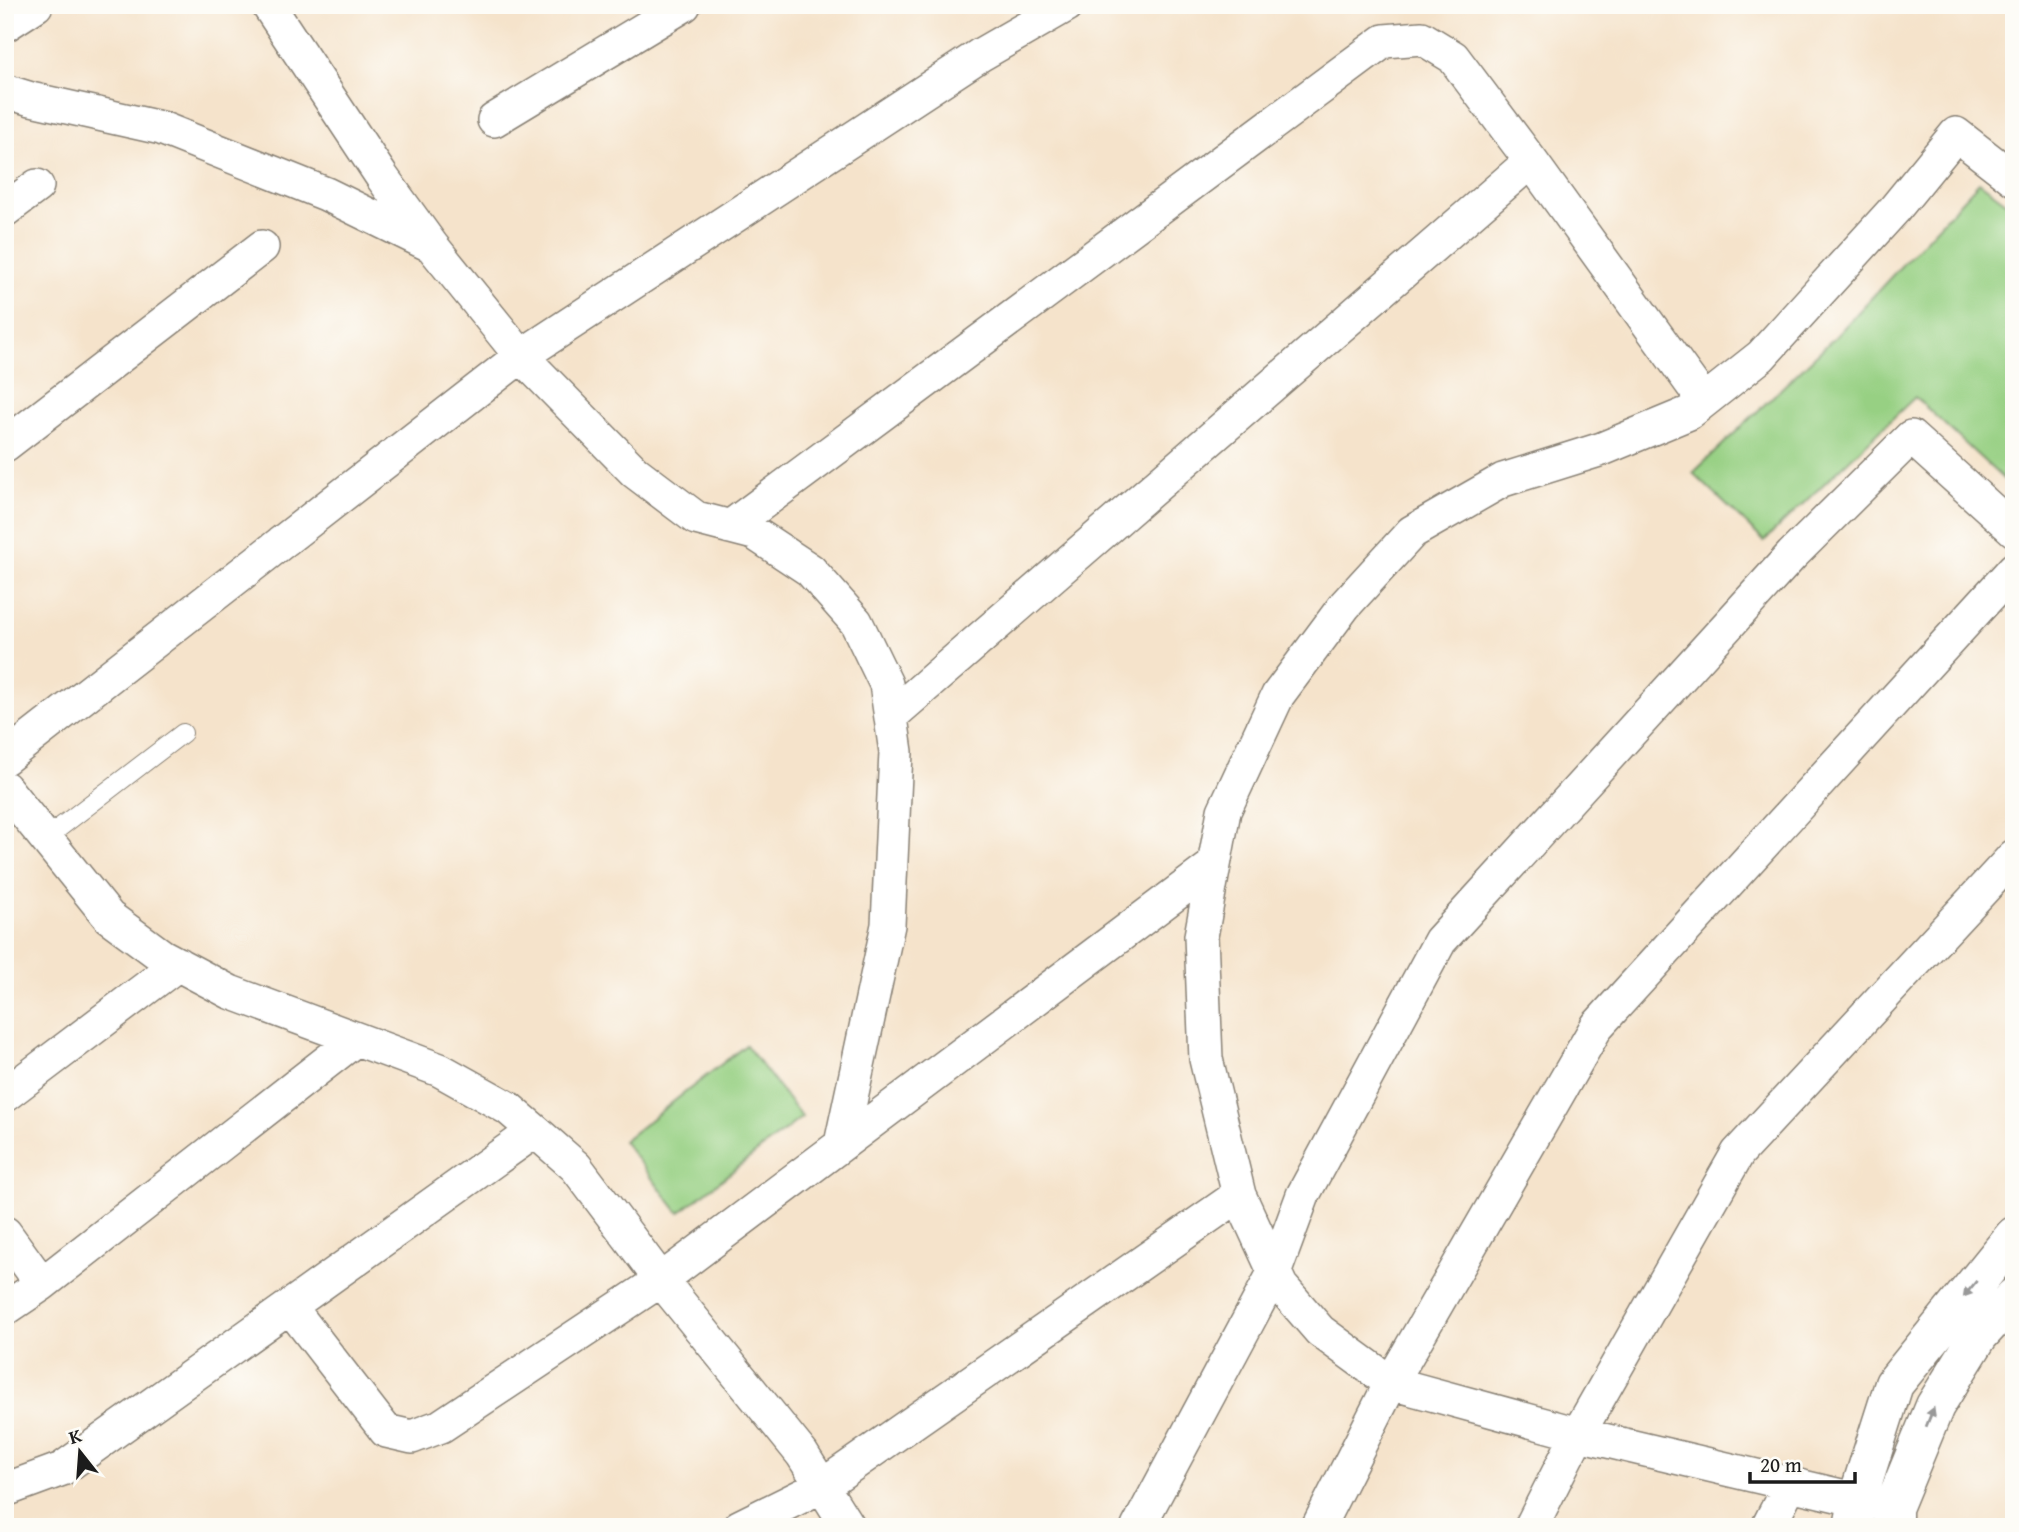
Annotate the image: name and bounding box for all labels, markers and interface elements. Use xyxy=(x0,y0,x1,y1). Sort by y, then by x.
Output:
one-way arrow xyxy=(1964,1280,1978,1298)
one-way arrow xyxy=(1925,1406,1936,1427)
north arrow xyxy=(46,1416,116,1486)
text: K xyxy=(65,1421,85,1451)
scale bar xyxy=(1750,1441,1854,1485)
text: 20 m xyxy=(1760,1449,1802,1480)

